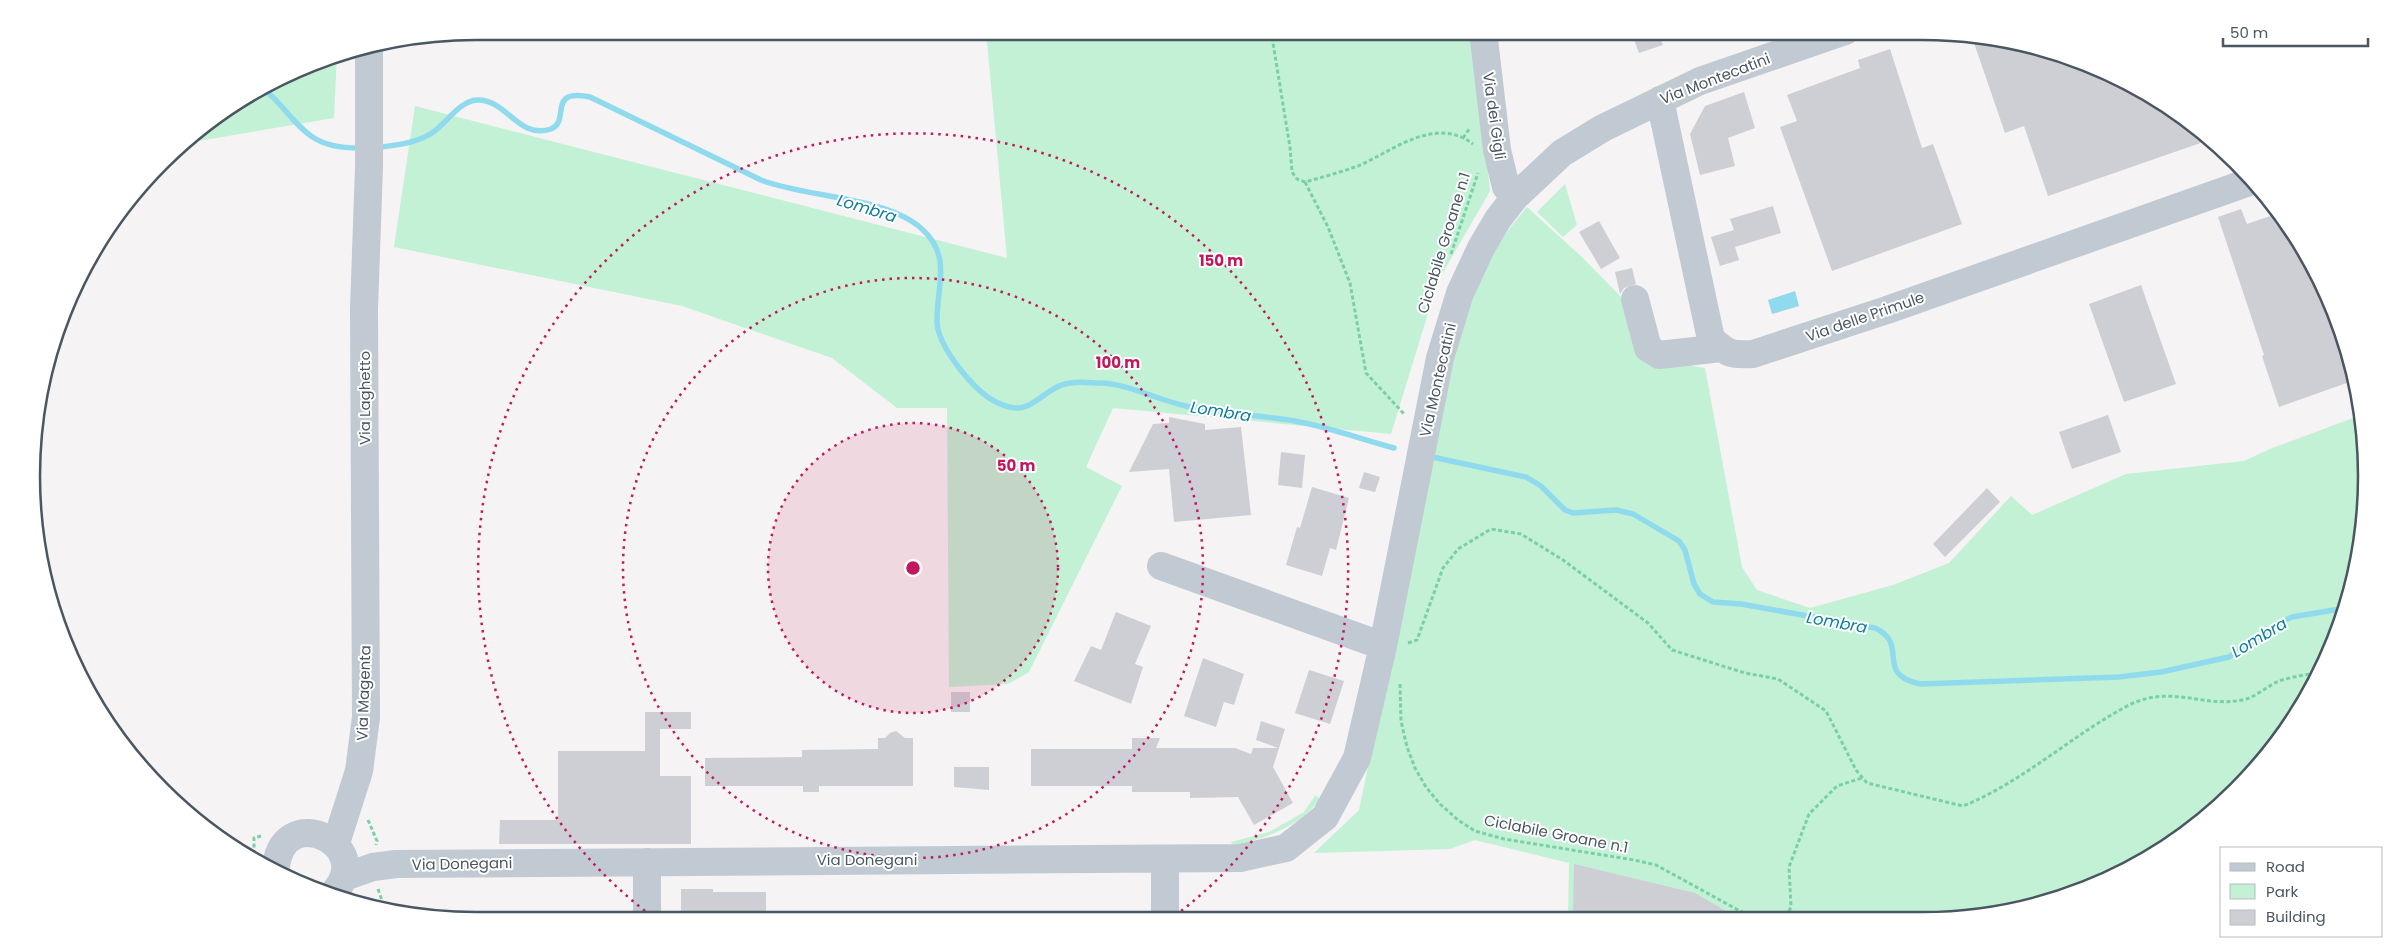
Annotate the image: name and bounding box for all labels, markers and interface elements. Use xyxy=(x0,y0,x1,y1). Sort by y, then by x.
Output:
scale bar xyxy=(2223,15,2368,47)
text: 50 m xyxy=(2230,22,2268,43)
street label: Via Montecatini xyxy=(1657,48,1773,109)
street label: Via dei Gigli xyxy=(1478,71,1511,161)
street label: Ciclabile Groane n.1 xyxy=(1412,170,1475,316)
water label: Lombra xyxy=(834,189,900,228)
text: 150 m xyxy=(1199,250,1243,271)
street label: Via delle Primule xyxy=(1803,286,1927,347)
street label: Via Montecatini xyxy=(1414,321,1461,439)
street label: Via Laghetto xyxy=(354,351,375,445)
text: 100 m xyxy=(1096,352,1140,373)
water label: Lombra xyxy=(1189,395,1253,428)
text: 50 m xyxy=(997,455,1035,476)
centre of rings xyxy=(904,559,922,577)
water label: Lombra xyxy=(1805,606,1869,639)
water label: Lombra xyxy=(2227,612,2292,663)
street label: Via Magenta xyxy=(351,645,376,741)
street label: Ciclabile Groane n.1 xyxy=(1482,809,1630,858)
legend xyxy=(2220,847,2383,937)
street label: Via Donegani xyxy=(817,849,917,870)
street label: Via Donegani xyxy=(411,852,512,875)
text: Road xyxy=(2266,856,2305,877)
text: Park xyxy=(2266,881,2298,902)
text: Building xyxy=(2266,906,2326,927)

